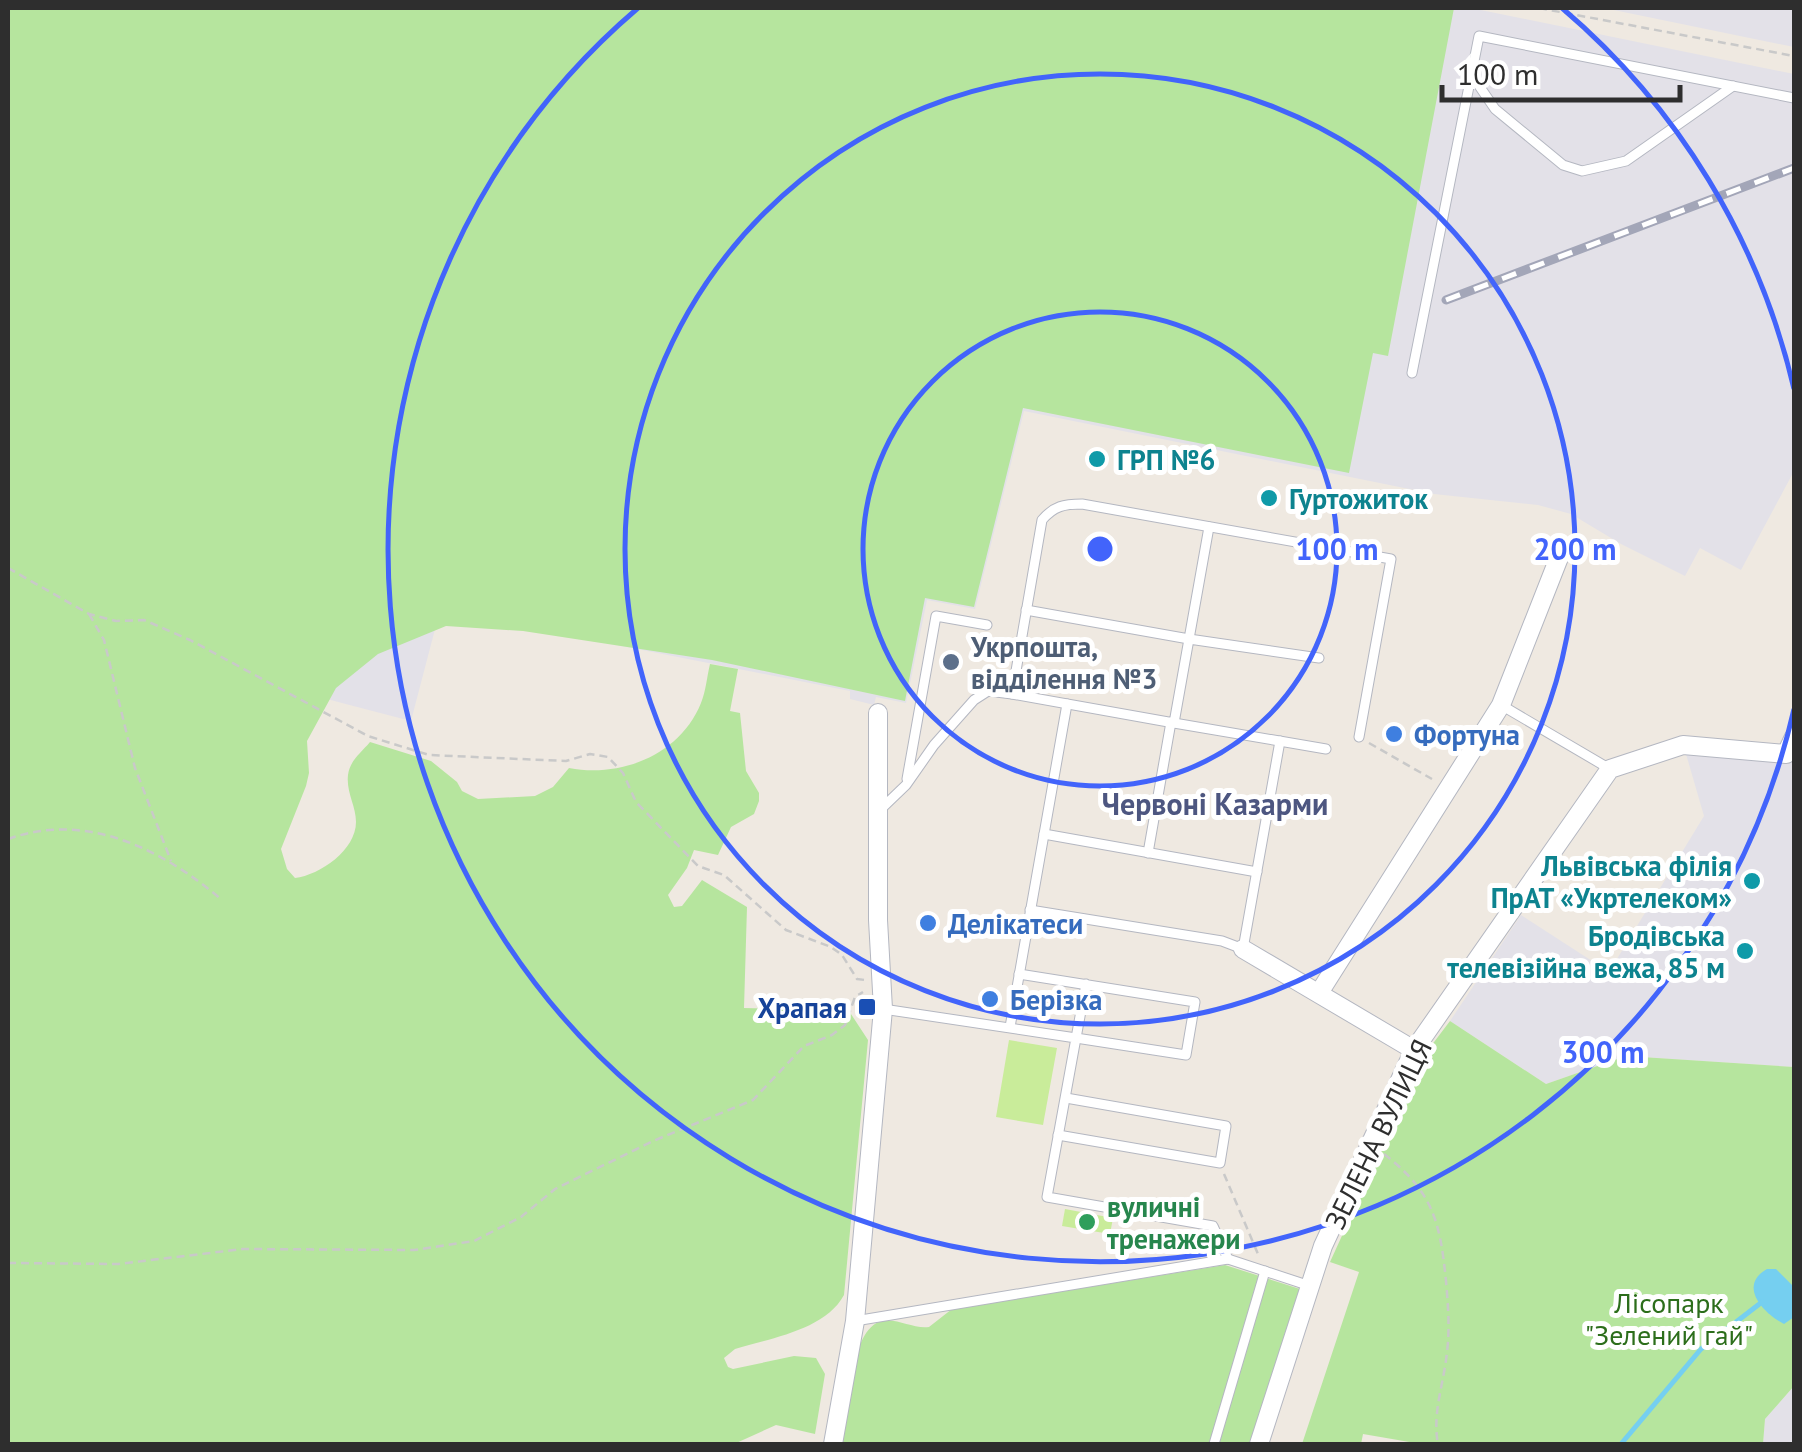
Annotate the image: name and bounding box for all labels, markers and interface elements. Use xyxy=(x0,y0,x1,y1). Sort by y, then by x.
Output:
scale bar xyxy=(1442,40,1680,102)
text: 100 m xyxy=(1457,54,1538,93)
place label: ГРП №6 xyxy=(1117,441,1215,478)
marker: ГРП №6 xyxy=(1086,448,1108,470)
place label: Гуртожиток xyxy=(1289,480,1428,517)
marker: Гуртожиток xyxy=(1258,487,1280,509)
text: 100 m xyxy=(1296,529,1378,568)
text: 200 m xyxy=(1534,529,1616,568)
centre of rings xyxy=(1082,531,1118,567)
place label: Укрпошта, відділення №3 xyxy=(970,628,1157,697)
marker: Укрпошта, відділення №3 xyxy=(940,651,962,673)
place label: Фортуна xyxy=(1414,716,1520,753)
marker: Фортуна xyxy=(1383,723,1405,745)
district label: Червоні Казарми xyxy=(1102,784,1328,823)
place label: Львівська філія ПрАТ «Укртелеком» xyxy=(1491,847,1732,916)
marker: Львівська філія ПрАТ «Укртелеком» xyxy=(1741,870,1763,892)
place label: Делікатеси xyxy=(948,905,1083,942)
marker: Делікатеси xyxy=(917,912,939,934)
place label: Бродівська телевізійна вежа, 85 м xyxy=(1447,917,1725,986)
marker: Бродівська телевізійна вежа, 85 м xyxy=(1734,940,1756,962)
place label: Берізка xyxy=(1010,981,1103,1018)
marker: Берізка xyxy=(979,988,1001,1010)
place label: Храпая xyxy=(757,989,847,1026)
marker: Храпая xyxy=(856,996,878,1018)
text: 300 m xyxy=(1562,1032,1644,1071)
street label: ЗЕЛЕНА ВУЛИЦЯ xyxy=(1316,1033,1440,1235)
place label: вуличні тренажери xyxy=(1107,1188,1241,1257)
marker: вуличні тренажери xyxy=(1076,1211,1098,1233)
park label: Лісопарк "Зелений гай" xyxy=(1585,1284,1753,1353)

